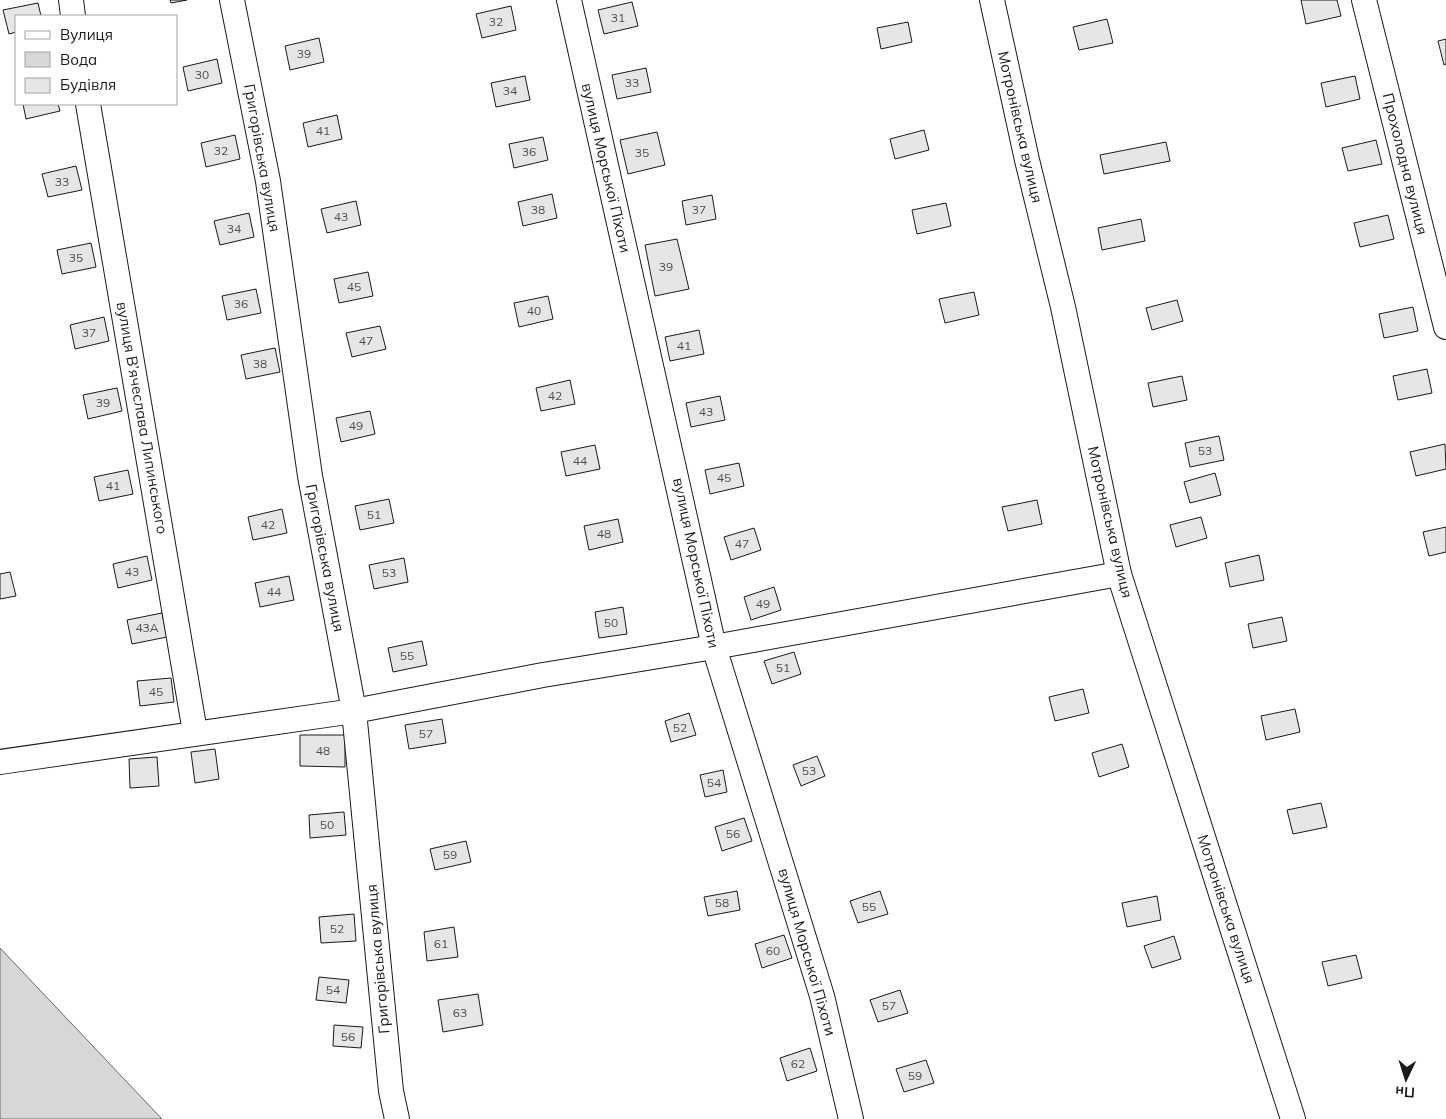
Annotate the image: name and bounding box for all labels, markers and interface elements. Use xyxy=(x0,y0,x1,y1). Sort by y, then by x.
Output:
house number: 31 xyxy=(611,10,625,25)
house number: 32 xyxy=(489,14,503,29)
legend xyxy=(15,15,178,105)
text: Вулиця xyxy=(60,25,113,44)
house number: 39 xyxy=(297,46,311,61)
street label: Мотронівська вулиця xyxy=(994,49,1047,205)
text: Вода xyxy=(60,50,97,69)
house number: 30 xyxy=(195,67,209,82)
text: Будівля xyxy=(60,75,116,94)
house number: 33 xyxy=(625,75,639,90)
street label: вулиця Морської Піхоти xyxy=(578,81,635,255)
street label: Григорівська вулиця xyxy=(240,82,285,233)
house number: 34 xyxy=(503,83,517,98)
street label: Прохолодна вулиця xyxy=(1379,91,1432,237)
house number: 41 xyxy=(316,123,330,138)
house number: 32 xyxy=(214,143,228,158)
house number: 36 xyxy=(522,144,536,159)
house number: 35 xyxy=(635,145,649,160)
house number: 33 xyxy=(55,174,69,189)
house number: 38 xyxy=(531,202,545,217)
house number: 37 xyxy=(692,202,706,217)
house number: 43 xyxy=(334,209,348,224)
house number: 34 xyxy=(227,221,241,236)
house number: 35 xyxy=(69,250,83,265)
house number: 39 xyxy=(659,259,673,274)
house number: 45 xyxy=(347,279,361,294)
house number: 36 xyxy=(234,296,248,311)
street label: вулиця В’ячеслава Липинського xyxy=(113,300,172,536)
house number: 40 xyxy=(527,303,541,318)
house number: 37 xyxy=(82,325,96,340)
house number: 47 xyxy=(359,333,373,348)
house number: 41 xyxy=(677,338,691,353)
house number: 38 xyxy=(253,356,267,371)
house number: 42 xyxy=(548,388,562,403)
house number: 39 xyxy=(96,395,110,410)
house number: 43 xyxy=(699,404,713,419)
house number: 49 xyxy=(349,418,363,433)
house number: 53 xyxy=(1198,443,1212,458)
street label: Мотронівська вулиця xyxy=(1084,444,1137,600)
house number: 44 xyxy=(573,453,587,468)
house number: 45 xyxy=(717,470,731,485)
street label: вулиця Морської Піхоти xyxy=(669,476,724,650)
house number: 41 xyxy=(106,478,120,493)
street label: Григорівська вулиця xyxy=(302,482,349,633)
house number: 51 xyxy=(367,507,381,522)
house number: 42 xyxy=(261,517,275,532)
house number: 48 xyxy=(597,526,611,541)
house number: 47 xyxy=(735,536,749,551)
house number: 43 xyxy=(125,564,139,579)
house number: 53 xyxy=(382,565,396,580)
house number: 44 xyxy=(267,584,281,599)
house number: 49 xyxy=(756,596,770,611)
house number: 50 xyxy=(604,615,618,630)
house number: 43А xyxy=(135,620,159,635)
house number: 55 xyxy=(400,648,414,663)
house number: 51 xyxy=(776,660,790,675)
house number: 45 xyxy=(149,684,163,699)
house number: 52 xyxy=(673,720,687,735)
house number: 57 xyxy=(419,726,433,741)
house number: 48 xyxy=(316,743,330,758)
house number: 53 xyxy=(802,763,816,778)
house number: 54 xyxy=(707,775,721,790)
house number: 50 xyxy=(320,817,334,832)
house number: 56 xyxy=(726,826,740,841)
street label: Мотронівська вулиця xyxy=(1193,832,1260,986)
house number: 59 xyxy=(443,847,457,862)
street label: вулиця Морської Піхоти xyxy=(774,866,841,1038)
street label: Григорівська вулиця xyxy=(362,884,394,1035)
house number: 58 xyxy=(715,895,729,910)
house number: 55 xyxy=(862,899,876,914)
house number: 52 xyxy=(330,921,344,936)
house number: 61 xyxy=(434,936,448,951)
house number: 60 xyxy=(766,943,780,958)
house number: 54 xyxy=(326,982,340,997)
house number: 57 xyxy=(882,998,896,1013)
house number: 63 xyxy=(453,1005,467,1020)
house number: 56 xyxy=(341,1029,355,1044)
north arrow xyxy=(1381,1054,1431,1104)
house number: 62 xyxy=(791,1056,805,1071)
house number: 59 xyxy=(908,1068,922,1083)
text: Пн xyxy=(1395,1082,1415,1102)

